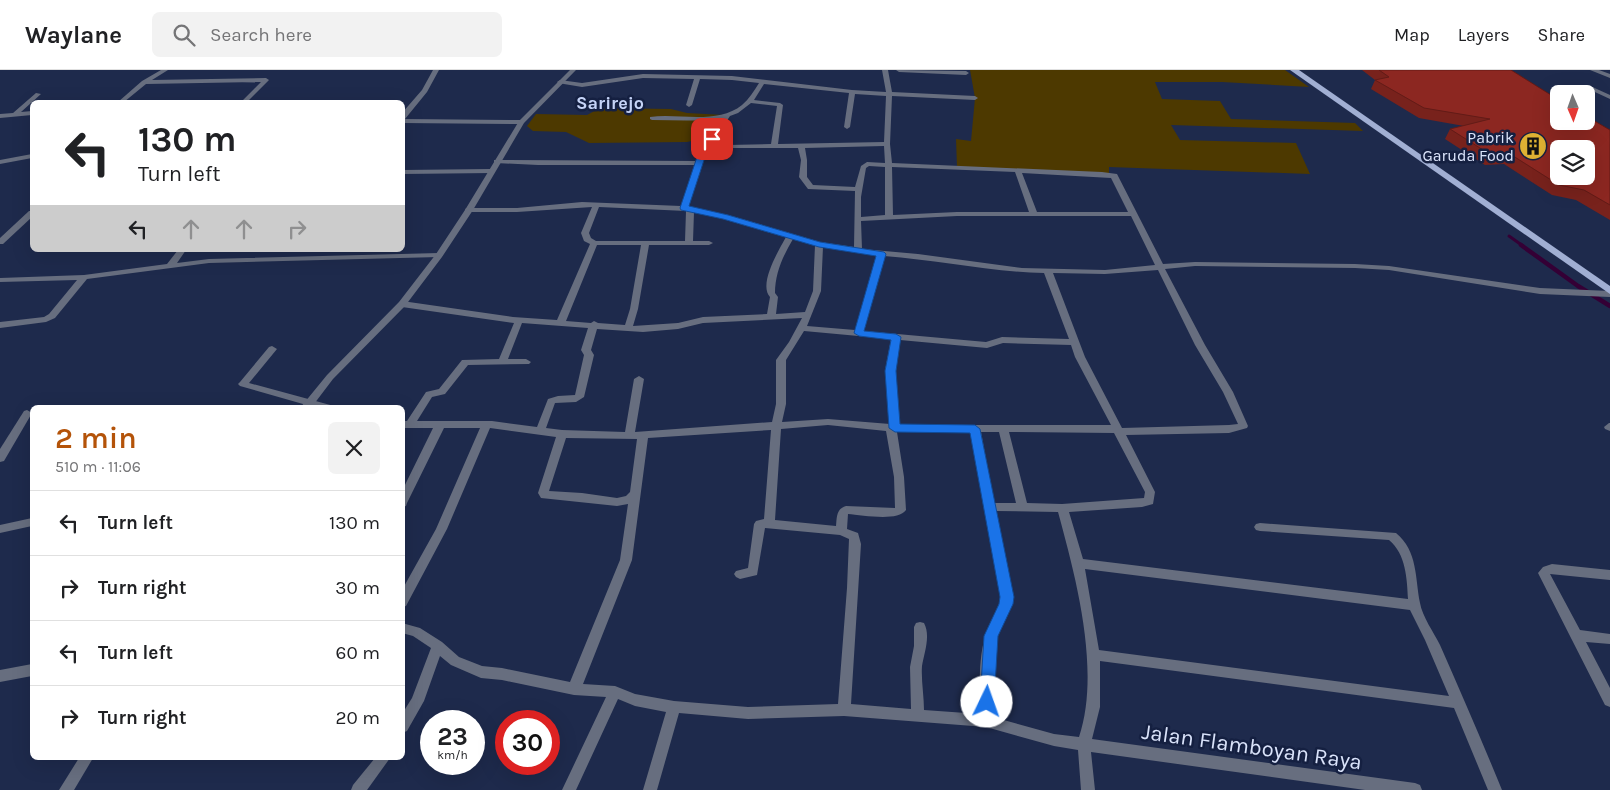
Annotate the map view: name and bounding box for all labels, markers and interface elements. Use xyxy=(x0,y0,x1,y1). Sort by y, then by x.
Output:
search box xyxy=(152,12,502,57)
text: Waylane xyxy=(25,21,122,49)
icon: search xyxy=(170,21,198,49)
text: Search here xyxy=(210,24,312,46)
text: Map xyxy=(1394,24,1430,46)
text: Layers xyxy=(1458,24,1510,46)
text: Share xyxy=(1538,24,1585,46)
north arrow xyxy=(1550,85,1595,130)
map controls xyxy=(1550,85,1595,185)
district label: Sarirejo xyxy=(576,92,644,114)
pin xyxy=(691,118,733,160)
text: 130 m xyxy=(138,119,236,160)
icon: left xyxy=(55,120,120,185)
icon: arrive xyxy=(698,125,726,153)
place label: Pabrik Garuda Food xyxy=(1422,128,1514,165)
building icon: Pabrik Garuda Food xyxy=(1518,131,1548,161)
button: layers xyxy=(1550,140,1595,185)
text: Turn left xyxy=(138,161,221,187)
icon: left xyxy=(124,215,152,243)
icon: ahead xyxy=(177,215,205,243)
icon: ahead xyxy=(230,215,258,243)
icon: right xyxy=(283,215,311,243)
text: 2 min xyxy=(55,420,137,456)
button: close xyxy=(328,422,380,474)
text: 510 m · 11:06 xyxy=(55,457,141,476)
icon: left xyxy=(55,509,83,537)
text: Turn left xyxy=(98,512,173,534)
text: 130 m xyxy=(329,512,380,534)
icon: right xyxy=(55,574,83,602)
text: Turn right xyxy=(98,577,187,599)
text: 30 m xyxy=(335,577,380,599)
icon: left xyxy=(55,639,83,667)
text: Turn left xyxy=(98,642,173,664)
text: 60 m xyxy=(336,642,380,664)
position arrow xyxy=(960,675,1012,727)
icon: right xyxy=(55,704,83,732)
text: Turn right xyxy=(98,707,187,729)
text: 20 m xyxy=(335,707,380,729)
speed limit sign: 30 xyxy=(495,710,560,775)
street label: Jalan Flamboyan Raya xyxy=(1140,719,1364,775)
text: 23 xyxy=(437,722,468,751)
text: km/h xyxy=(437,748,468,762)

